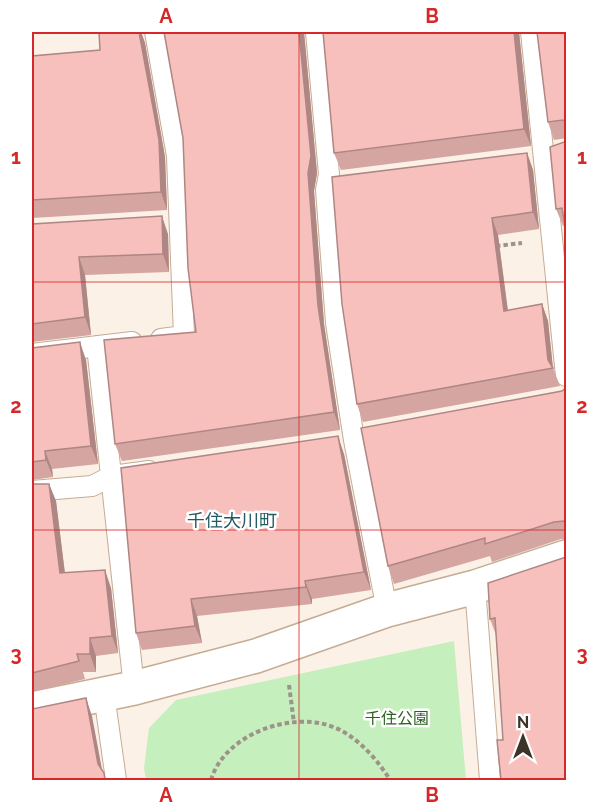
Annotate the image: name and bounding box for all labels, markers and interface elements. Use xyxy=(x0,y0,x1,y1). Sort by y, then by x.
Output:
text: A xyxy=(159,4,173,28)
text: B xyxy=(425,4,439,28)
text: 1 xyxy=(11,145,21,169)
text: 1 xyxy=(577,145,587,169)
text: 2 xyxy=(10,394,22,418)
text: 2 xyxy=(576,394,588,418)
district label: 千住大川町 xyxy=(187,510,277,531)
text: 3 xyxy=(10,642,22,666)
text: 3 xyxy=(576,642,588,666)
north arrow xyxy=(493,707,553,767)
park label: 千住公園 xyxy=(365,709,429,728)
text: N xyxy=(517,713,529,732)
text: A xyxy=(159,783,173,807)
text: B xyxy=(425,783,439,807)

